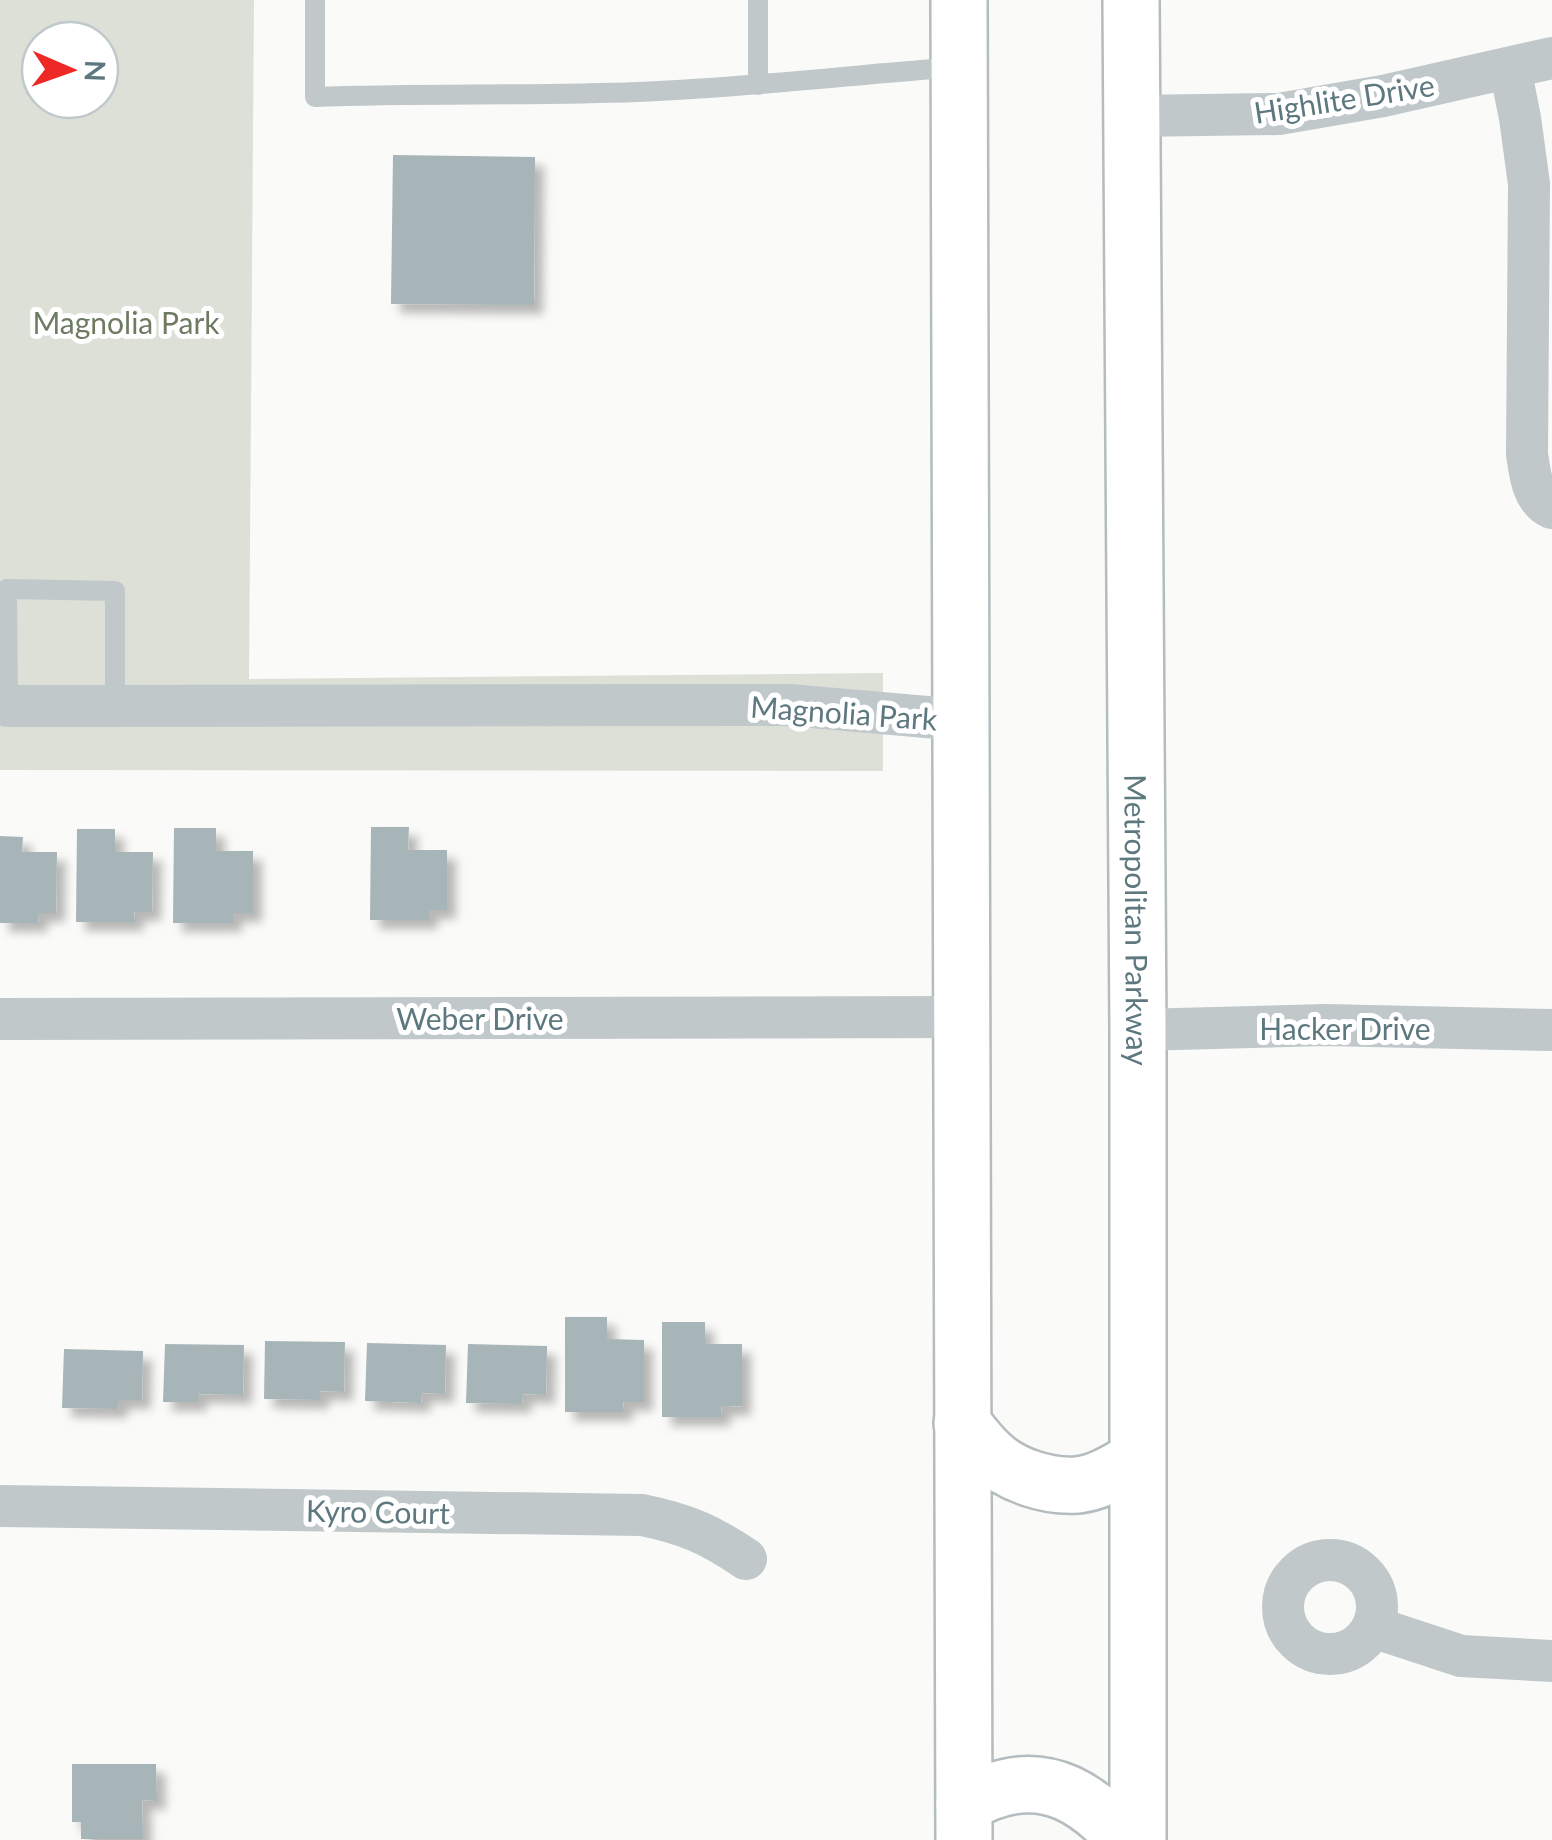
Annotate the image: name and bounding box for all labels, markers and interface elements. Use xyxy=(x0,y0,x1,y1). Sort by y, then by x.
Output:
north arrow xyxy=(20,20,120,120)
text: N xyxy=(79,60,113,82)
street label: Highlite Drive xyxy=(1251,66,1437,130)
park label: Magnolia Park xyxy=(32,304,220,340)
street label: Magnolia Park xyxy=(749,688,939,737)
street label: Metropolitan Parkway xyxy=(1118,774,1156,1066)
street label: Weber Drive xyxy=(396,1000,564,1036)
street label: Hacker Drive xyxy=(1259,1010,1431,1046)
street label: Kyro Court xyxy=(306,1492,451,1530)

